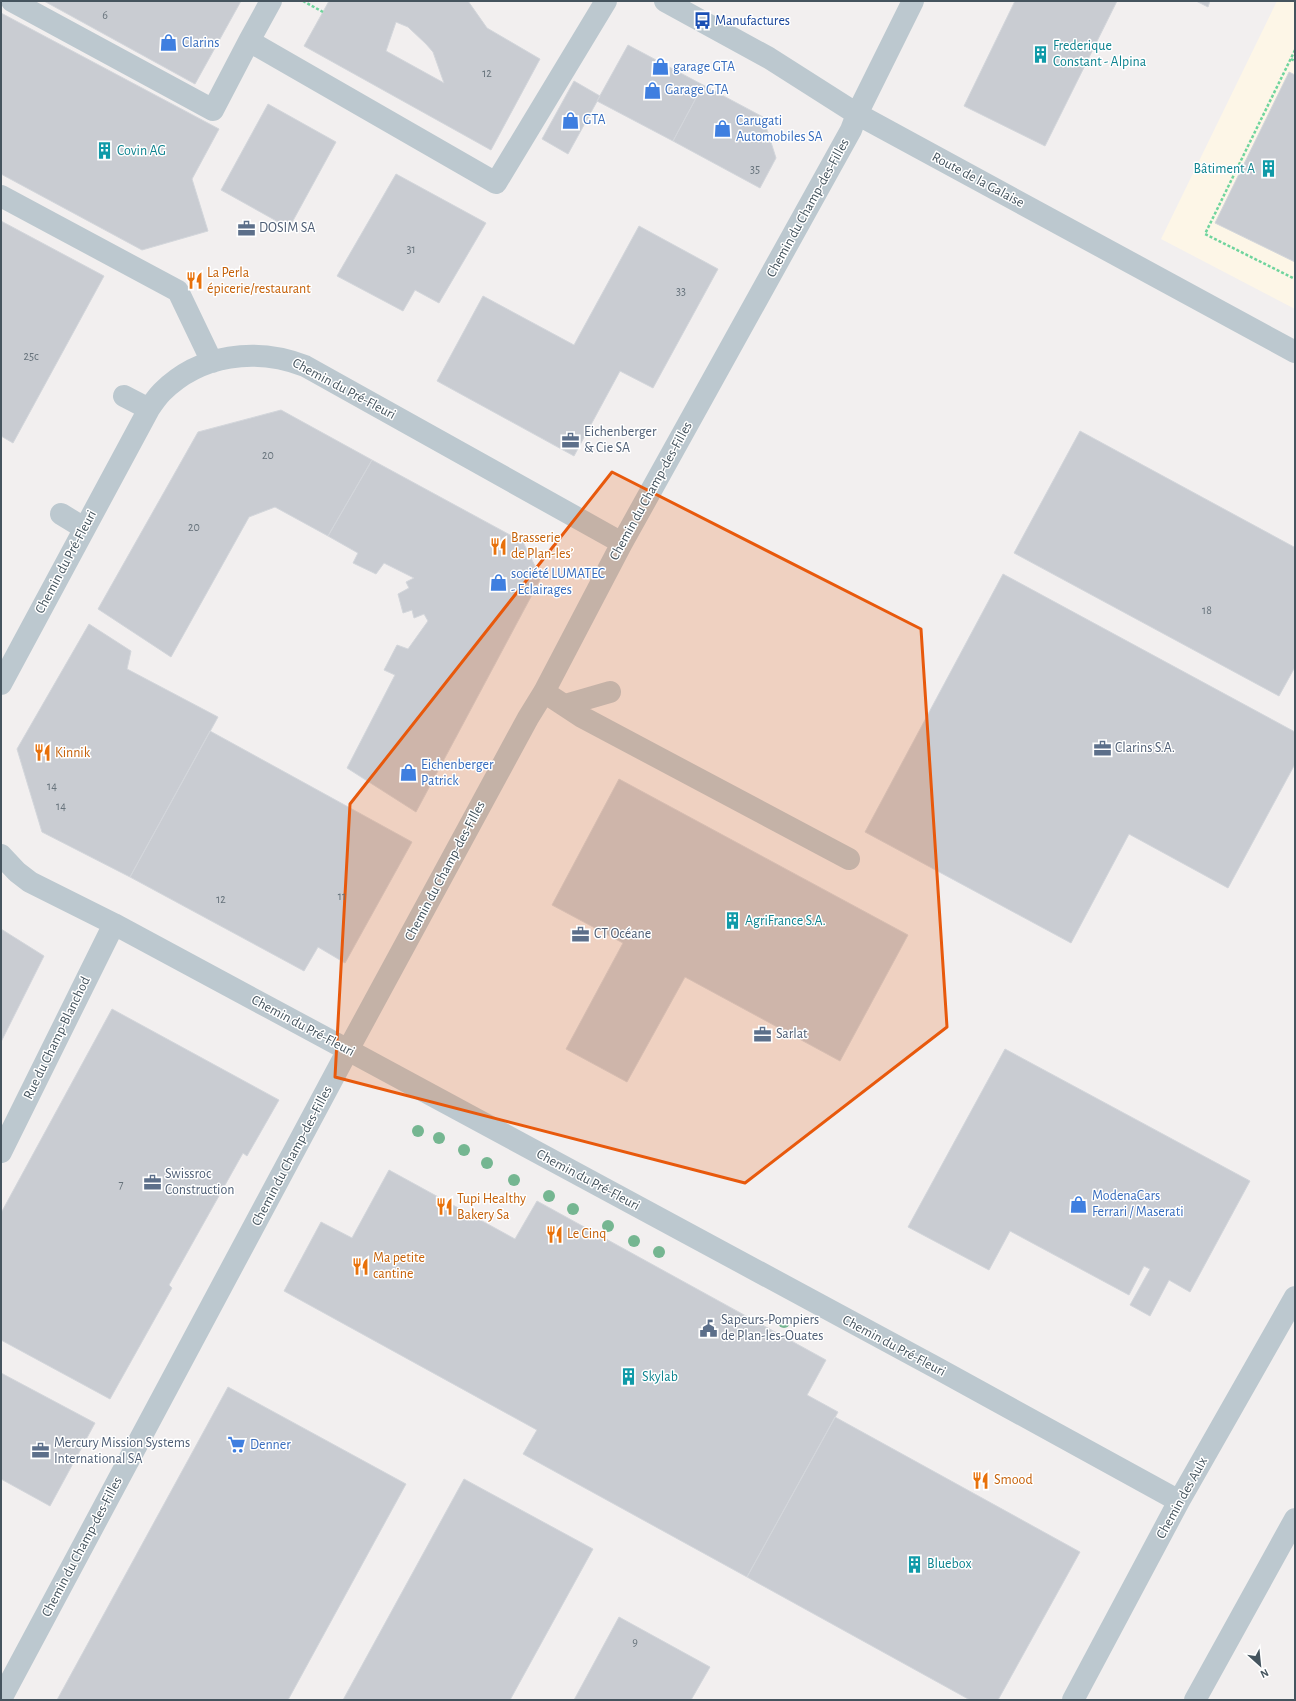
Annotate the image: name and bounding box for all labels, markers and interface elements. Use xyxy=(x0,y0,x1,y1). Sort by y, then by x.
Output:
house number: 6 xyxy=(102,9,108,21)
bus stop icon: Manufactures xyxy=(692,11,712,31)
place label: Manufactures xyxy=(715,14,790,28)
shop icon: Clarins xyxy=(159,33,179,53)
place label: Clarins xyxy=(182,36,219,50)
place label: Frederique Constant - Alpina xyxy=(1053,39,1147,69)
building icon: Frederique Constant - Alpina xyxy=(1030,44,1050,64)
shop icon: garage GTA xyxy=(650,57,670,77)
place label: garage GTA xyxy=(673,60,735,74)
house number: 12 xyxy=(482,67,492,79)
shop icon: Garage GTA xyxy=(642,80,662,100)
place label: Garage GTA xyxy=(665,83,729,97)
shop icon: GTA xyxy=(560,110,580,130)
place label: GTA xyxy=(583,113,606,127)
place label: Carugati Automobiles SA xyxy=(736,114,823,144)
shop icon: Carugati Automobiles SA xyxy=(713,119,733,139)
street label: Chemin du Champ-des-Filles xyxy=(764,136,852,280)
building icon: Covin AG xyxy=(94,141,114,161)
place label: Covin AG xyxy=(117,144,166,158)
street label: Route de la Galaise xyxy=(930,150,1026,210)
building icon: Bâtiment A xyxy=(1258,159,1278,179)
place label: Bâtiment A xyxy=(1193,162,1255,176)
house number: 35 xyxy=(750,163,760,175)
office icon: DOSIM SA xyxy=(236,218,256,238)
place label: DOSIM SA xyxy=(259,221,315,235)
house number: 31 xyxy=(406,243,416,255)
place label: La Perla épicerie/restaurant xyxy=(207,266,311,296)
restaurant icon: La Perla épicerie/restaurant xyxy=(184,271,204,291)
house number: 33 xyxy=(676,285,686,297)
house number: 25c xyxy=(23,350,39,362)
street label: Chemin du Pré-Fleuri xyxy=(290,356,398,422)
street label: Chemin du Champ-des-Filles xyxy=(607,419,695,563)
place label: Eichenberger & Cie SA xyxy=(584,425,657,455)
office icon: Eichenberger & Cie SA xyxy=(561,430,581,450)
house number: 20 xyxy=(262,449,274,461)
street label: Chemin du Pré-Fleuri xyxy=(33,508,99,616)
house number: 20 xyxy=(188,521,200,533)
place label: Brasserie de Plan-les’ xyxy=(511,531,573,561)
restaurant icon: Brasserie de Plan-les’ xyxy=(488,536,508,556)
place label: société LUMATEC - Eclairages xyxy=(511,567,605,597)
shop icon: société LUMATEC - Eclairages xyxy=(488,572,508,592)
house number: 18 xyxy=(1202,604,1212,616)
office icon: Clarins S.A. xyxy=(1092,738,1112,758)
place label: Clarins S.A. xyxy=(1115,741,1175,755)
restaurant icon: Kinnik xyxy=(32,743,52,763)
place label: Kinnik xyxy=(55,746,91,760)
place label: Eichenberger Patrick xyxy=(421,758,494,788)
shop icon: Eichenberger Patrick xyxy=(398,763,418,783)
house number: 14 xyxy=(47,780,57,792)
street label: Chemin du Champ-des-Filles xyxy=(402,799,488,943)
house number: 14 xyxy=(56,800,66,812)
house number: 11 xyxy=(338,890,346,902)
house number: 12 xyxy=(216,893,226,905)
building icon: AgriFrance S.A. xyxy=(722,911,742,931)
place label: AgriFrance S.A. xyxy=(745,914,826,928)
office icon: CT Océane xyxy=(571,924,591,944)
place label: CT Océane xyxy=(594,927,651,941)
street label: Rue du Champ-Blanchod xyxy=(21,974,93,1102)
street label: Chemin du Pré-Fleuri xyxy=(249,993,357,1059)
office icon: Sarlat xyxy=(753,1024,773,1044)
place label: Sarlat xyxy=(776,1027,808,1041)
street label: Chemin du Champ-des-Filles xyxy=(249,1084,335,1228)
street label: Chemin du Pré-Fleuri xyxy=(534,1147,642,1213)
place label: Swissroc Construction xyxy=(165,1167,234,1197)
office icon: Swissroc Construction xyxy=(142,1172,162,1192)
house number: 7 xyxy=(118,1178,124,1190)
place label: ModenaCars Ferrari / Maserati xyxy=(1092,1189,1184,1219)
place label: Tupi Healthy Bakery Sa xyxy=(457,1192,526,1222)
shop icon: ModenaCars Ferrari / Maserati xyxy=(1069,1194,1089,1214)
restaurant icon: Tupi Healthy Bakery Sa xyxy=(434,1197,454,1217)
restaurant icon: Le Cinq xyxy=(544,1224,564,1244)
place label: Le Cinq xyxy=(567,1227,606,1241)
place label: Ma petite cantine xyxy=(373,1251,425,1281)
restaurant icon: Ma petite cantine xyxy=(350,1256,370,1276)
place label: Sapeurs-Pompiers de Plan-les-Ouates xyxy=(721,1313,823,1343)
street label: Chemin du Pré-Fleuri xyxy=(840,1313,948,1379)
public building icon: Sapeurs-Pompiers de Plan-les-Ouates xyxy=(698,1318,718,1338)
building icon: Skylab xyxy=(619,1367,639,1387)
place label: Skylab xyxy=(642,1370,678,1384)
supermarket icon: Denner xyxy=(227,1435,247,1455)
place label: Mercury Mission Systems International SA xyxy=(54,1436,190,1466)
place label: Denner xyxy=(250,1438,291,1452)
office icon: Mercury Mission Systems International SA xyxy=(31,1441,51,1461)
street label: Chemin des Aulx xyxy=(1154,1455,1210,1541)
restaurant icon: Smood xyxy=(971,1470,991,1490)
place label: Smood xyxy=(994,1473,1033,1487)
street label: Chemin du Champ-des-Filles xyxy=(39,1475,125,1619)
building icon: Bluebox xyxy=(904,1554,924,1574)
place label: Bluebox xyxy=(927,1557,972,1571)
house number: 9 xyxy=(632,1636,638,1648)
north arrow xyxy=(1240,1645,1280,1685)
text: N xyxy=(1258,1667,1270,1680)

